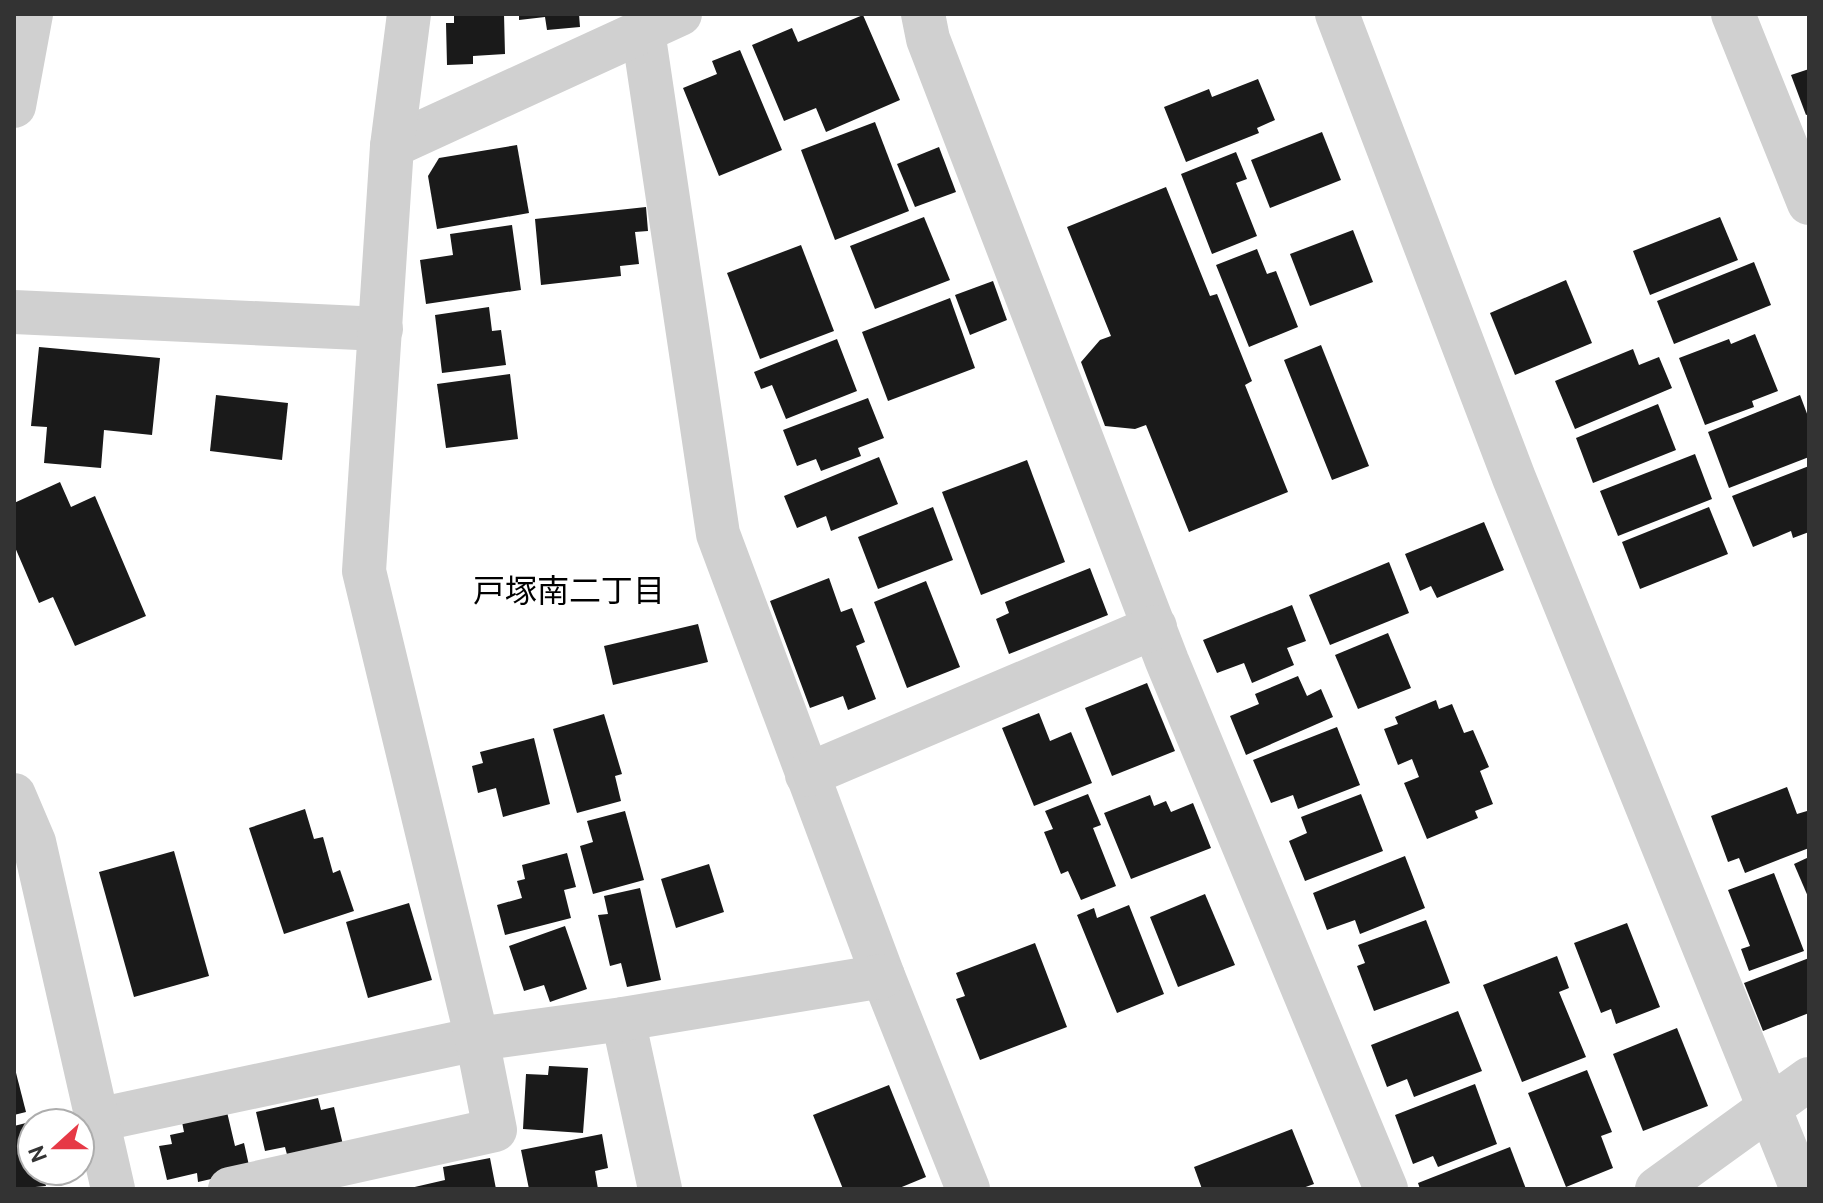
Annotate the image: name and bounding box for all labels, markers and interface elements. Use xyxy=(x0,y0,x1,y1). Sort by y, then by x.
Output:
district label: 戸塚南二丁目 xyxy=(473,571,665,610)
north arrow xyxy=(16,1107,96,1187)
text: N xyxy=(22,1142,53,1166)

